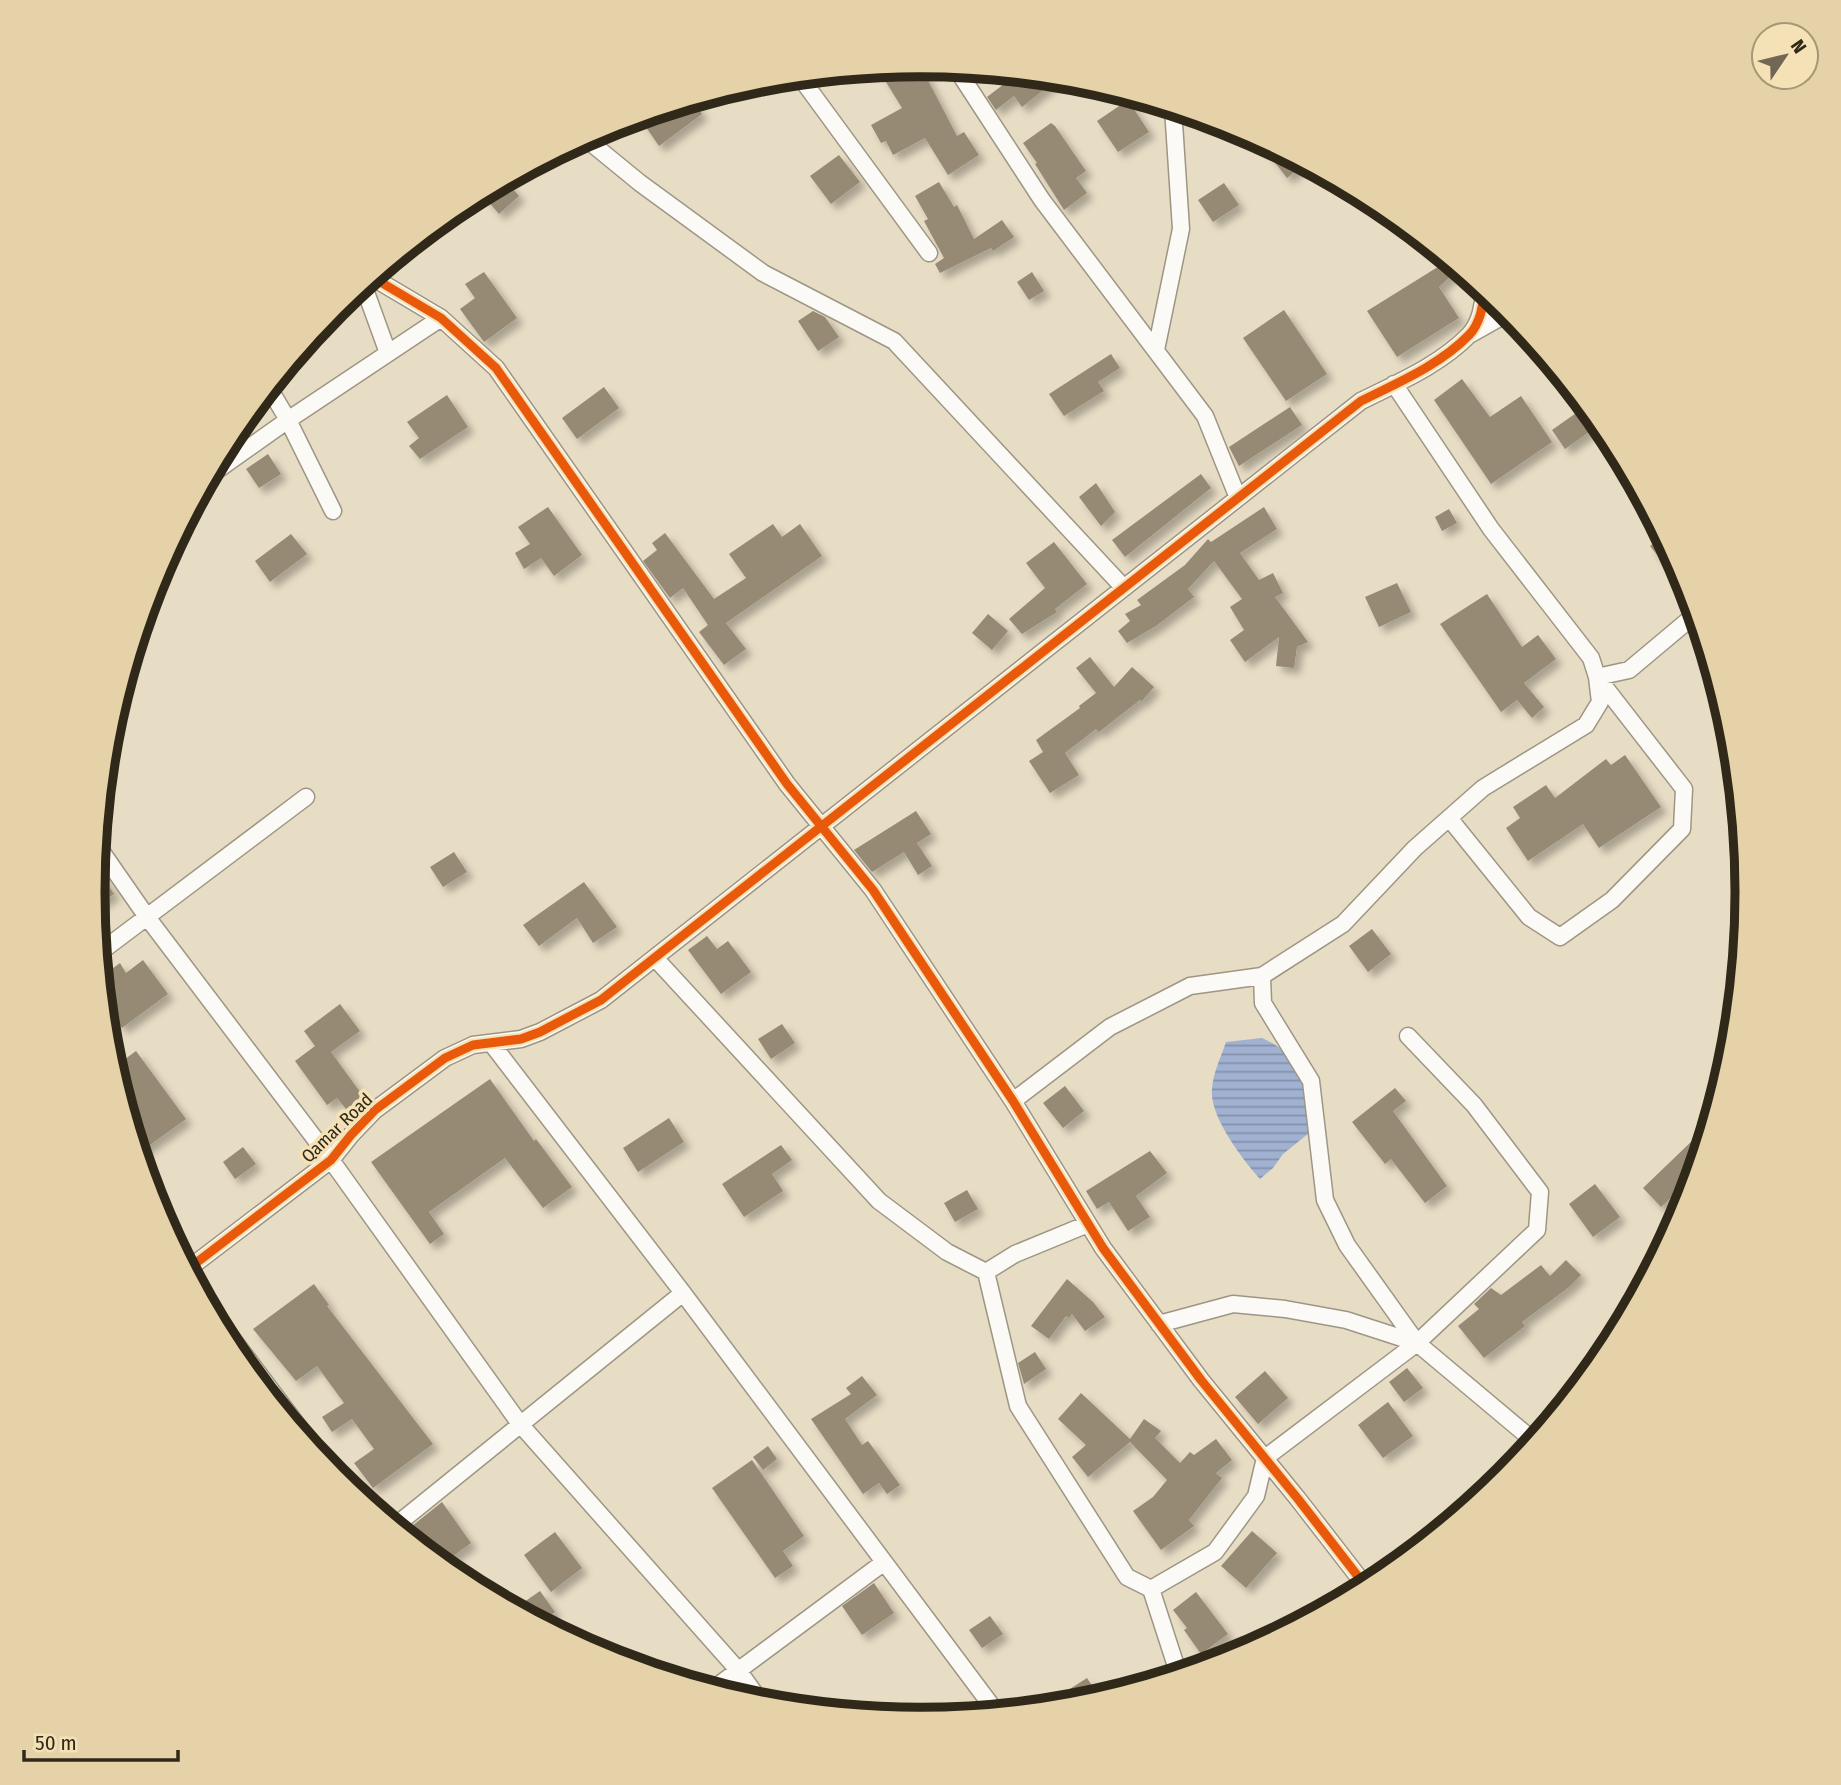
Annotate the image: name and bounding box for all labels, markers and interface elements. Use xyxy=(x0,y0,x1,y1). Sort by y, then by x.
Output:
north arrow xyxy=(1750,21,1820,91)
text: N xyxy=(1786,35,1811,58)
street label: Qamar Road xyxy=(297,1089,377,1167)
scale bar xyxy=(24,1718,178,1762)
text: 50 m xyxy=(35,1730,77,1756)

